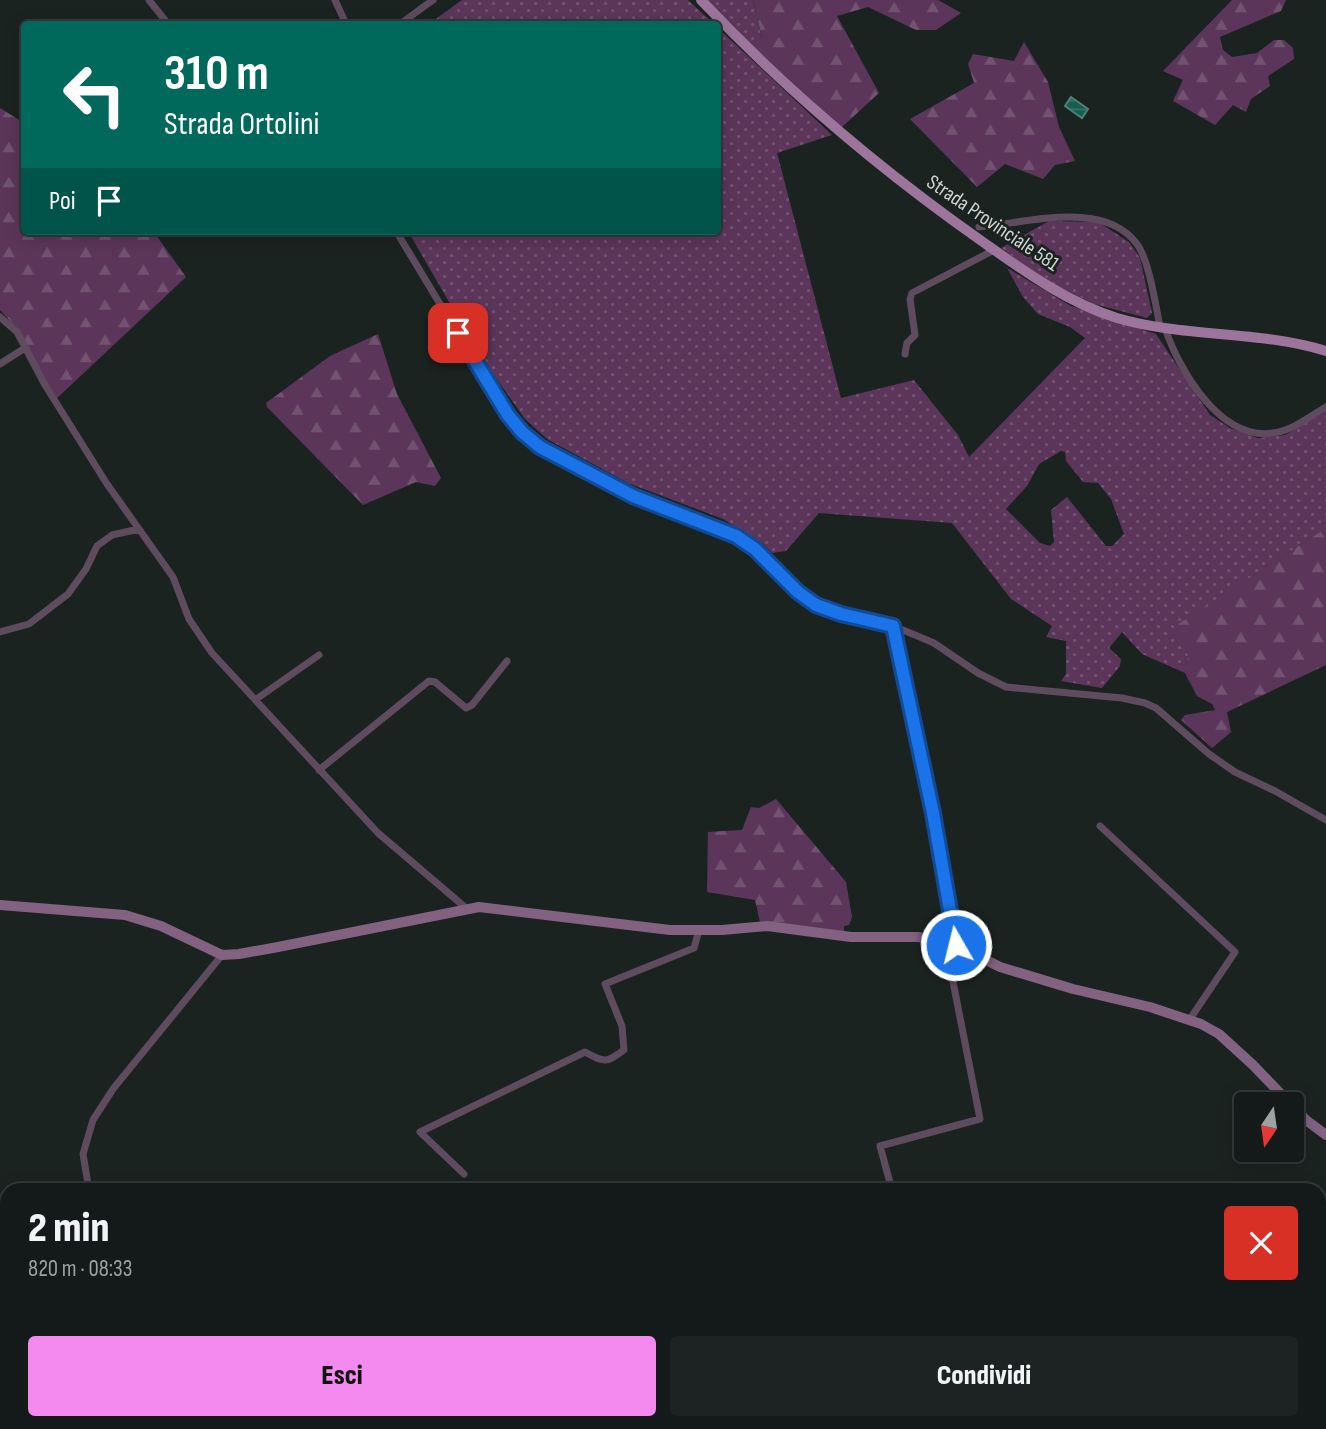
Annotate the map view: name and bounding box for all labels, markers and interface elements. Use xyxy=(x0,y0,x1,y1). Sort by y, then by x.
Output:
text: 310 m xyxy=(164,45,269,104)
icon: left xyxy=(49,49,140,140)
text: Strada Ortolini xyxy=(164,105,320,144)
street label: Strada Provinciale 581 xyxy=(922,169,1065,277)
icon: arrive xyxy=(90,182,128,220)
text: Poi xyxy=(49,186,76,217)
pin xyxy=(428,303,488,363)
icon: arrive xyxy=(439,314,477,352)
position arrow xyxy=(919,908,993,982)
north arrow xyxy=(1234,1092,1304,1162)
map controls xyxy=(1234,1092,1304,1162)
text: 2 min xyxy=(28,1203,109,1254)
button: close xyxy=(1224,1206,1298,1280)
text: 820 m · 08:33 xyxy=(28,1255,132,1283)
button: Esci xyxy=(28,1336,656,1416)
button: Condividi xyxy=(670,1336,1298,1416)

